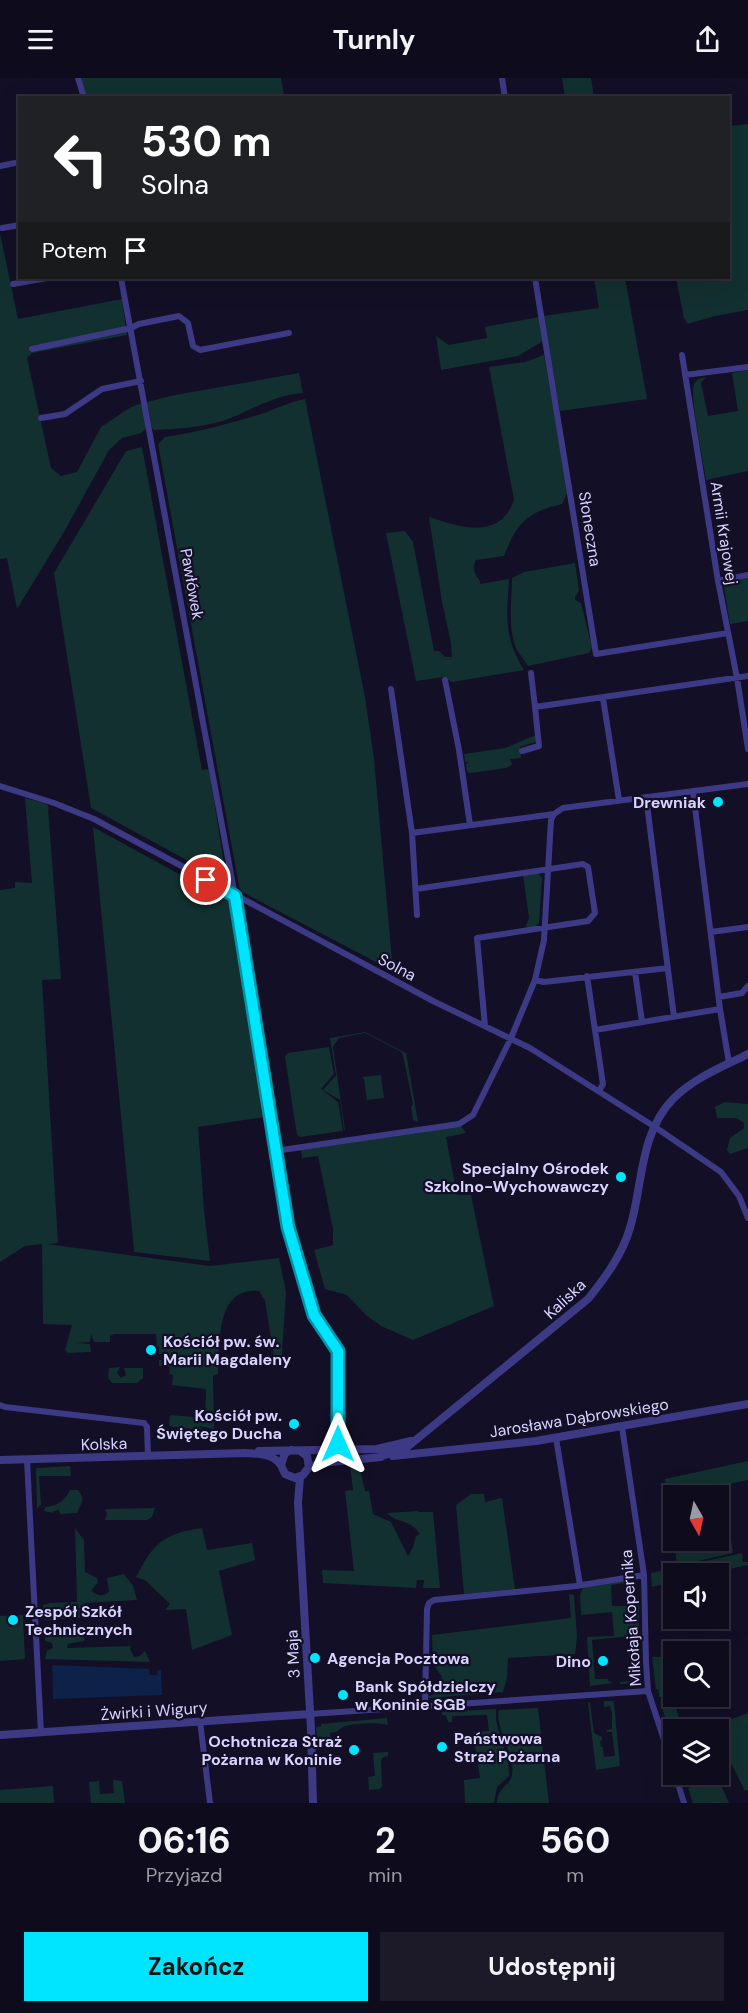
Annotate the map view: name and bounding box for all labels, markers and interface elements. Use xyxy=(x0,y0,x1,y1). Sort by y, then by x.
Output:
text: Turnly xyxy=(333,22,415,57)
icon: menu xyxy=(24,23,57,56)
icon: share xyxy=(691,23,724,56)
text: 530 m xyxy=(141,114,271,169)
icon: left xyxy=(42,120,120,198)
text: Solna xyxy=(141,167,209,202)
icon: arrive xyxy=(119,234,152,267)
text: Potem xyxy=(42,236,107,265)
street label: Armii Krajowej xyxy=(705,480,743,586)
street label: Słoneczna xyxy=(574,490,606,568)
street label: Pawłówek xyxy=(175,547,209,621)
place label: Drewniak xyxy=(633,792,707,813)
marker: Drewniak xyxy=(711,795,725,809)
pin xyxy=(180,854,231,905)
icon: arrive xyxy=(189,863,222,896)
street label: Solna xyxy=(374,948,420,986)
place label: Specjalny Ośrodek Szkolno-Wychowawczy xyxy=(424,1158,610,1197)
marker: Specjalny Ośrodek Szkolno-Wychowawczy xyxy=(614,1170,628,1184)
street label: Kaliska xyxy=(540,1274,590,1324)
place label: Kościół pw. św. Marii Magdaleny xyxy=(163,1331,292,1370)
marker: Kościół pw. św. Marii Magdaleny xyxy=(144,1343,158,1357)
street label: Jarosława Dąbrowskiego xyxy=(488,1393,670,1443)
place label: Kościół pw. Świętego Ducha xyxy=(156,1405,282,1444)
position arrow xyxy=(306,1412,370,1476)
marker: Kościół pw. Świętego Ducha xyxy=(287,1417,301,1431)
street label: Kolska xyxy=(80,1433,128,1455)
north arrow xyxy=(663,1485,729,1551)
map controls xyxy=(663,1485,729,1785)
street label: Mikołaja Kopernika xyxy=(616,1549,646,1687)
button: sound xyxy=(663,1563,729,1629)
place label: Zespół Szkół Technicznych xyxy=(25,1601,132,1640)
marker: Zespół Szkół Technicznych xyxy=(6,1613,20,1627)
street label: 3 Maja xyxy=(281,1629,305,1679)
button: search xyxy=(663,1641,729,1707)
place label: Agencja Pocztowa xyxy=(327,1648,469,1669)
marker: Agencja Pocztowa xyxy=(308,1651,322,1665)
place label: Dino xyxy=(556,1651,591,1672)
marker: Dino xyxy=(596,1654,610,1668)
place label: Bank Spółdzielczy w Koninie SGB xyxy=(355,1676,496,1715)
marker: Bank Spółdzielczy w Koninie SGB xyxy=(336,1688,350,1702)
street label: Żwirki i Wigury xyxy=(100,1697,208,1725)
button: layers xyxy=(663,1719,729,1785)
place label: Państwowa Straż Pożarna xyxy=(454,1728,560,1767)
place label: Ochotnicza Straż Pożarna w Koninie xyxy=(202,1731,342,1770)
marker: Państwowa Straż Pożarna xyxy=(435,1740,449,1754)
marker: Ochotnicza Straż Pożarna w Koninie xyxy=(347,1743,361,1757)
text: 06:16 xyxy=(138,1817,231,1864)
text: 2 xyxy=(375,1817,396,1864)
text: 560 xyxy=(540,1817,610,1864)
text: Przyjazd xyxy=(146,1862,223,1888)
text: min xyxy=(368,1862,402,1888)
text: m xyxy=(566,1862,584,1888)
button: Zakończ xyxy=(24,1932,368,2001)
button: Udostępnij xyxy=(380,1932,724,2001)

